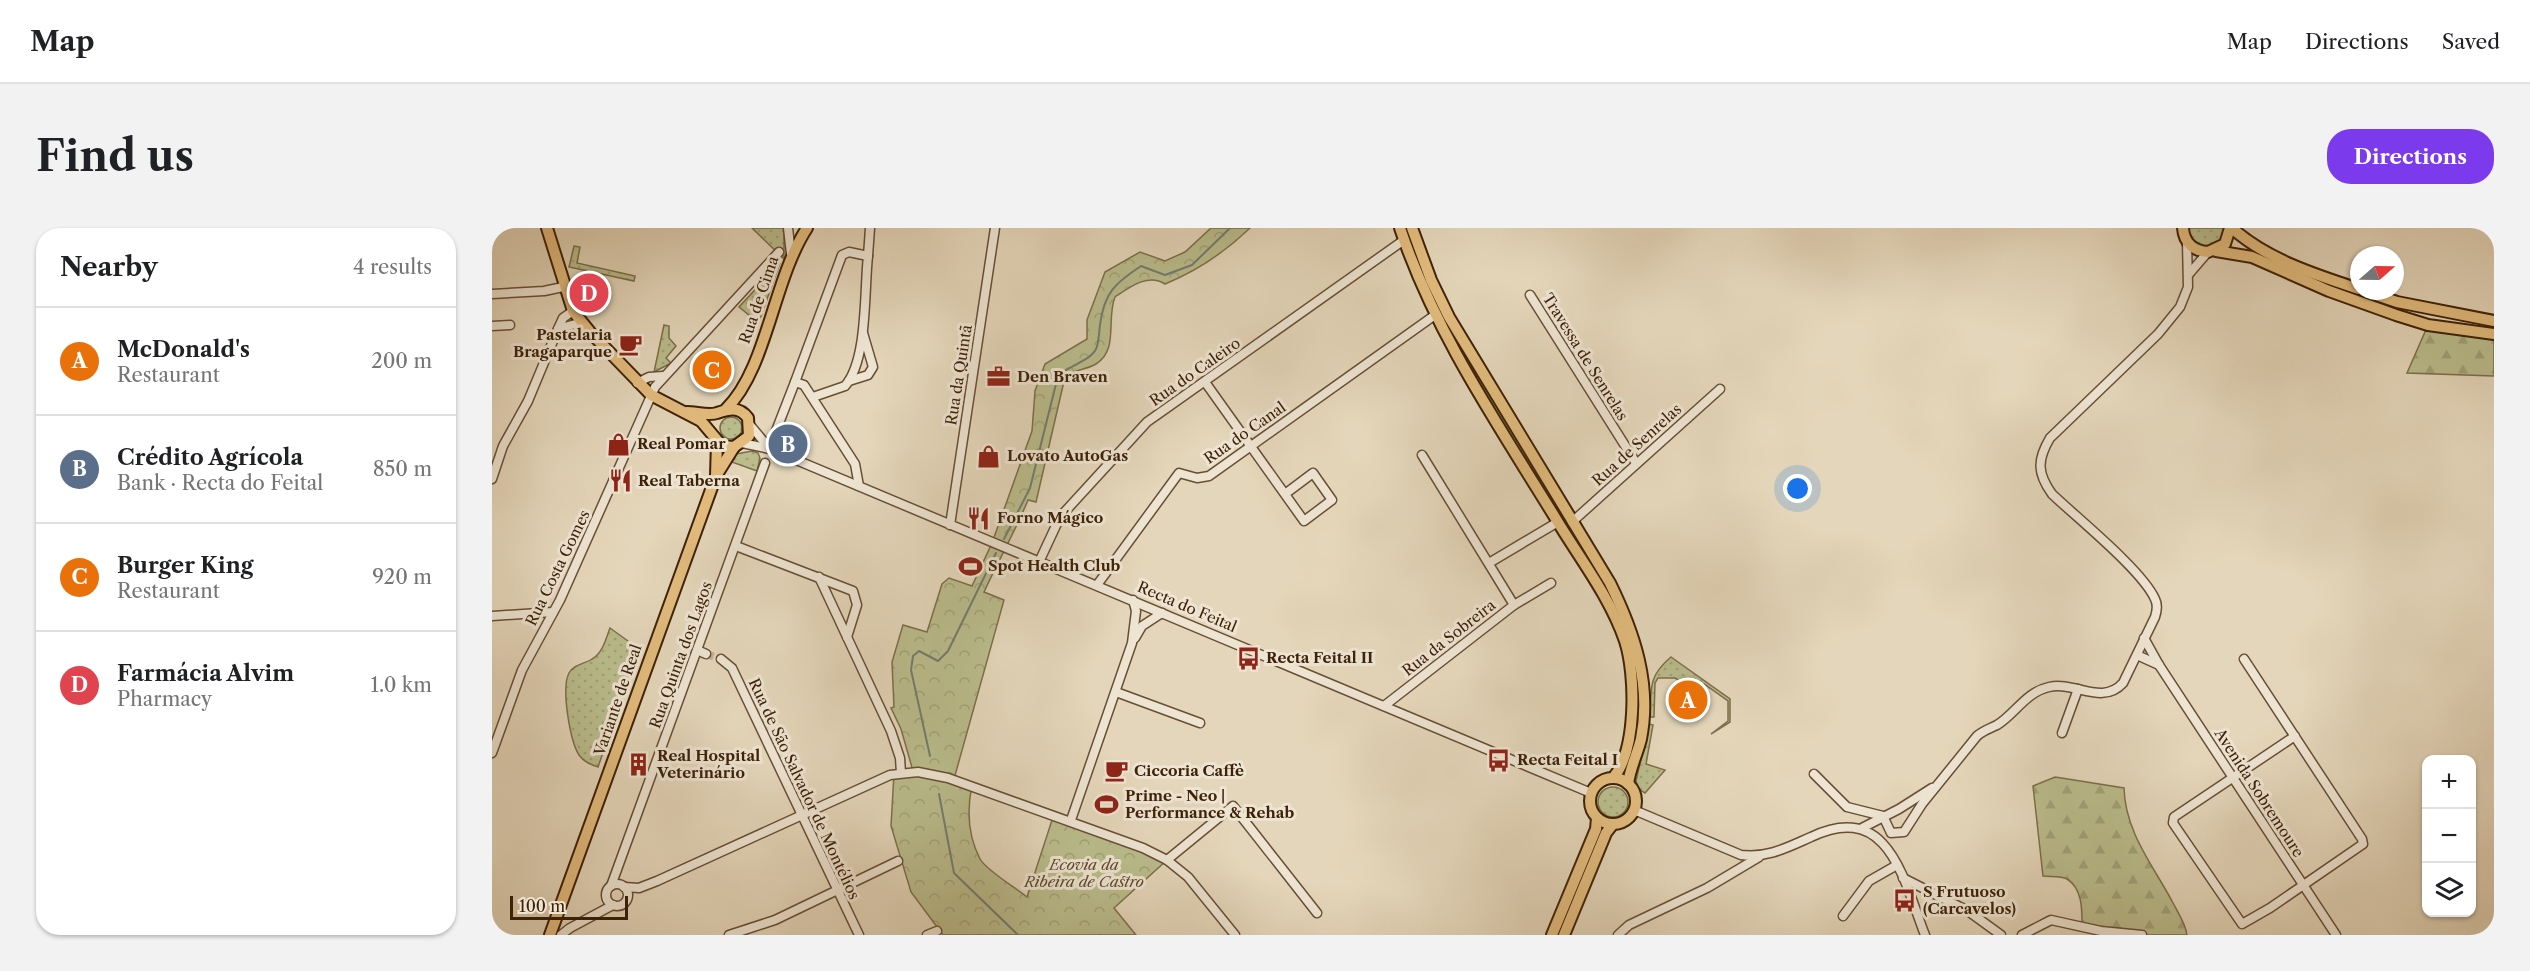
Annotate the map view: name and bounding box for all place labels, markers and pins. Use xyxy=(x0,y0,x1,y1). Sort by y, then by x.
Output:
pin: D xyxy=(570,270,608,316)
place label: Pastelaria Bragaparque xyxy=(513,325,612,361)
cafe icon: Pastelaria Bragaparque xyxy=(617,331,643,357)
pin: C xyxy=(692,348,732,392)
office icon: Den Braven xyxy=(986,364,1012,390)
place label: Den Braven xyxy=(1017,367,1109,386)
pin: B xyxy=(768,422,808,466)
shop icon: Real Pomar xyxy=(606,431,632,457)
place label: Real Pomar xyxy=(637,434,726,453)
shop icon: Lovato AutoGas xyxy=(976,443,1002,469)
place label: Lovato AutoGas xyxy=(1007,446,1128,465)
restaurant icon: Real Taberna xyxy=(607,468,633,494)
place label: Real Taberna xyxy=(638,471,740,490)
restaurant icon: Forno Mágico xyxy=(966,505,992,531)
place label: Forno Mágico xyxy=(997,508,1103,527)
sports icon: Spot Health Club xyxy=(957,553,983,579)
place label: Spot Health Club xyxy=(988,556,1121,575)
bus stop icon: Recta Feital II xyxy=(1235,645,1261,671)
place label: Recta Feital II xyxy=(1266,648,1373,667)
pin: A xyxy=(1668,678,1708,722)
place label: Real Hospital Veterinário xyxy=(656,746,760,782)
bus stop icon: Recta Feital I xyxy=(1486,747,1512,773)
place label: Recta Feital I xyxy=(1517,750,1618,769)
building icon: Real Hospital Veterinário xyxy=(626,752,652,778)
cafe icon: Ciccoria Caffè xyxy=(1103,758,1129,784)
place label: Ciccoria Caffè xyxy=(1134,761,1244,780)
place label: Prime - Neo | Performance & Rehab xyxy=(1125,786,1294,822)
sports icon: Prime - Neo | Performance & Rehab xyxy=(1094,792,1120,818)
place label: S Frutuoso (Carcavelos) xyxy=(1923,882,2016,918)
bus stop icon: S Frutuoso (Carcavelos) xyxy=(1892,888,1918,914)

